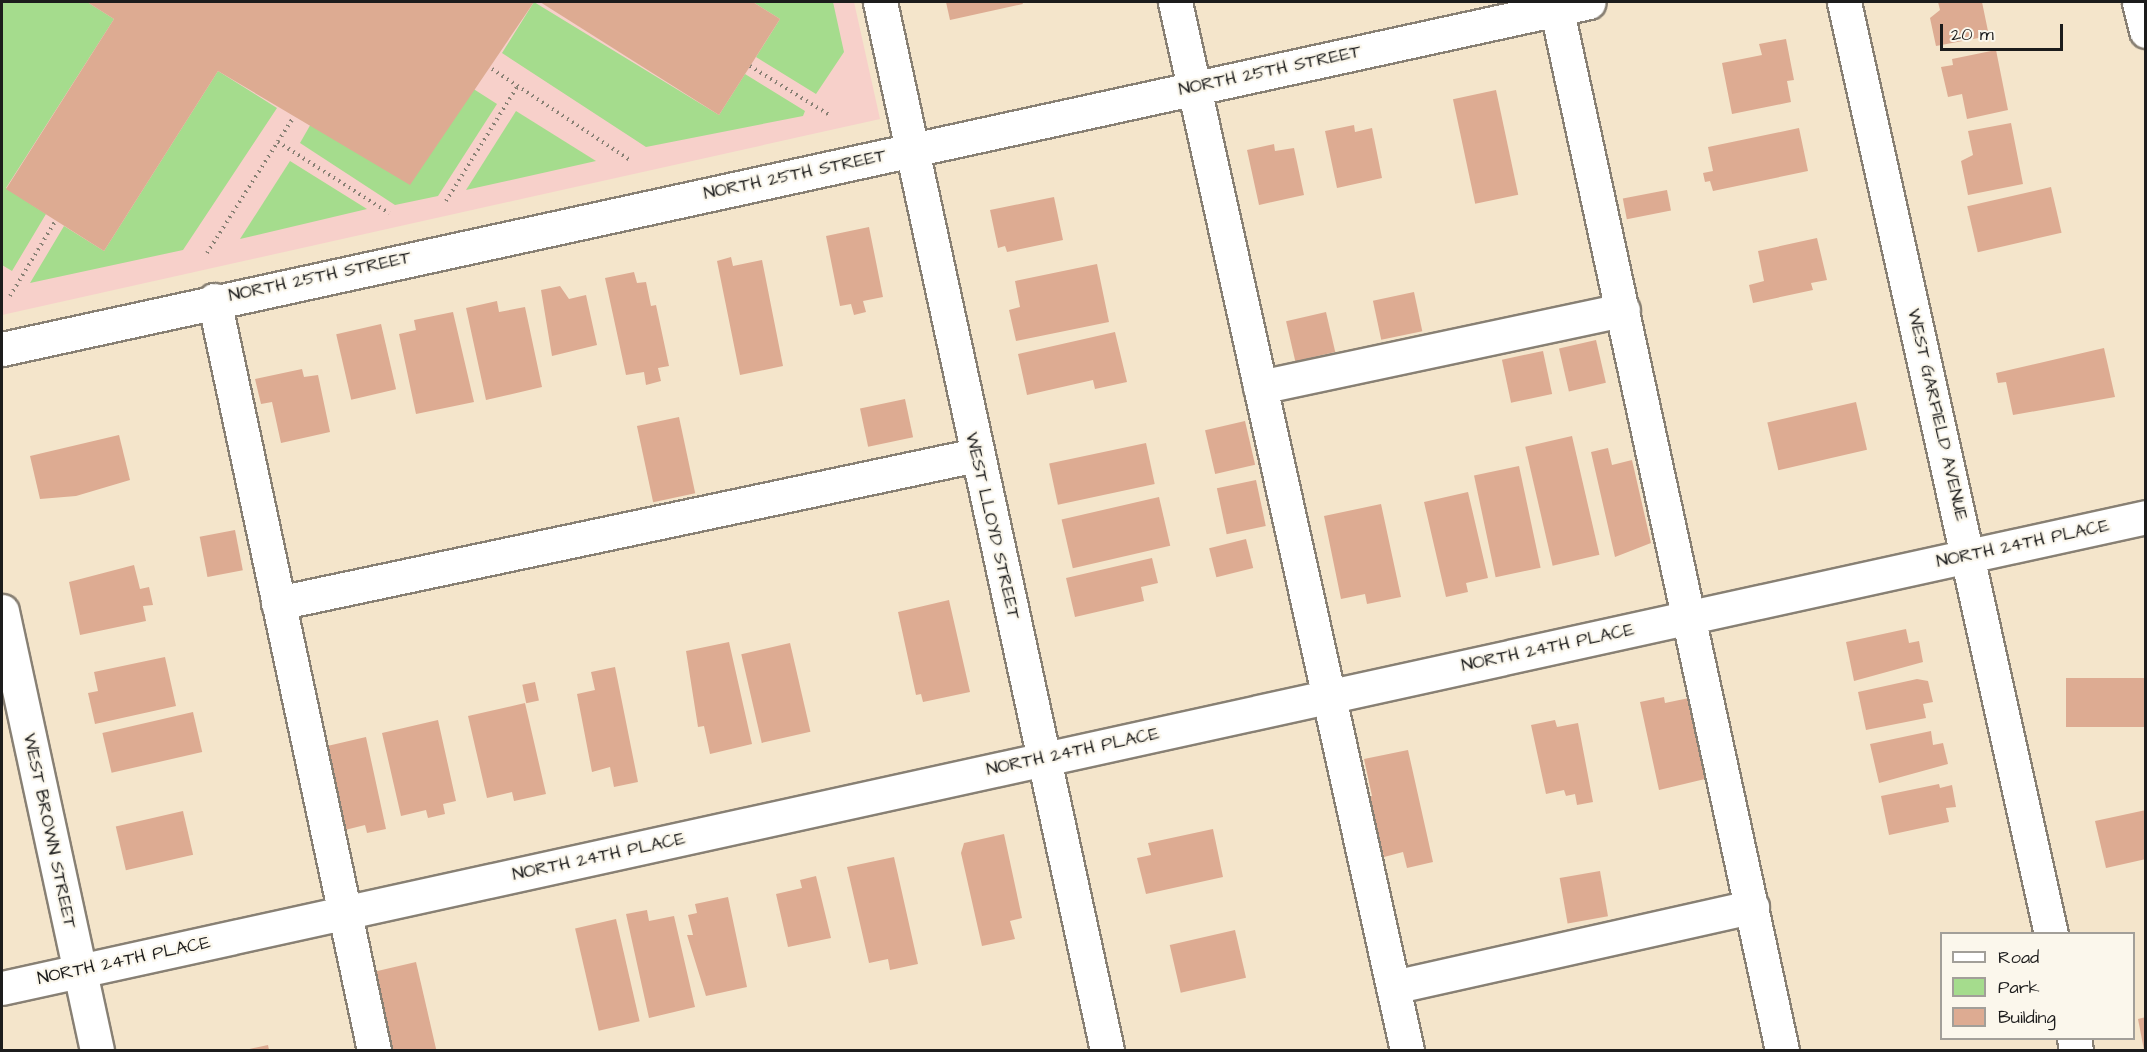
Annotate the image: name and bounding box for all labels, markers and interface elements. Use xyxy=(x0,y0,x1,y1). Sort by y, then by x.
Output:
scale bar xyxy=(1943,12,2066,50)
text: 20 m xyxy=(1951,22,1994,47)
street label: NORTH 25TH STREET xyxy=(1177,41,1363,101)
street label: NORTH 25TH STREET xyxy=(702,145,888,205)
street label: NORTH 25TH STREET xyxy=(227,247,413,307)
street label: WEST GARFIELD AVENUE xyxy=(1902,307,1972,523)
street label: WEST LLOYD STREET xyxy=(960,430,1024,622)
street label: NORTH 24TH PLACE xyxy=(1935,515,2111,573)
street label: NORTH 24TH PLACE xyxy=(1460,619,1636,677)
street label: NORTH 24TH PLACE xyxy=(985,723,1161,781)
street label: WEST BROWN STREET xyxy=(18,732,80,930)
street label: NORTH 24TH PLACE xyxy=(511,828,687,886)
street label: NORTH 24TH PLACE xyxy=(36,932,212,990)
legend xyxy=(1940,932,2135,1040)
text: Road xyxy=(1998,945,2039,970)
text: Park xyxy=(1998,975,2040,1000)
text: Building xyxy=(1998,1005,2056,1030)

